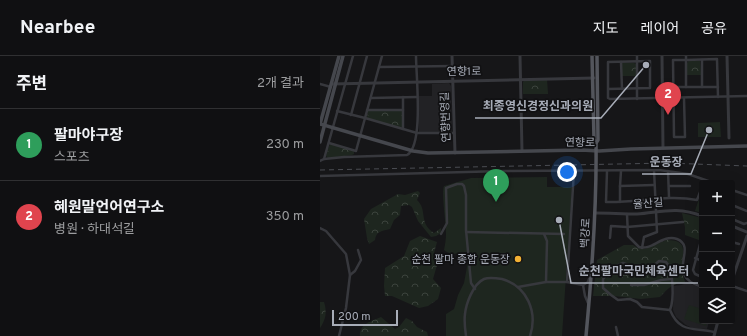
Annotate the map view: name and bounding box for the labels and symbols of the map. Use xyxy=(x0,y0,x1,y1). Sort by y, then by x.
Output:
street label: 연향1로 xyxy=(447,65,481,79)
pin: 2 xyxy=(655,82,681,115)
street label: 연향번영길 xyxy=(438,91,454,142)
callout: 최종영신경정신과의원 xyxy=(475,94,601,118)
text: 최종영신경정신과의원 xyxy=(483,99,593,115)
street label: 연향로 xyxy=(565,136,595,150)
callout: 운동장 xyxy=(642,150,691,174)
text: 운동장 xyxy=(649,155,683,171)
your location xyxy=(557,162,577,182)
pin: 1 xyxy=(483,169,509,202)
street label: 율산길 xyxy=(632,196,664,212)
street label: 백강로 xyxy=(578,218,594,249)
place label: 순천 팔마 종합 운동장 xyxy=(411,253,510,267)
marker: 순천 팔마 종합 운동장 xyxy=(513,254,523,264)
callout: 순천팔마국민체육센터 xyxy=(571,259,698,283)
text: 순천팔마국민체육센터 xyxy=(579,264,689,280)
scale bar xyxy=(332,308,398,327)

